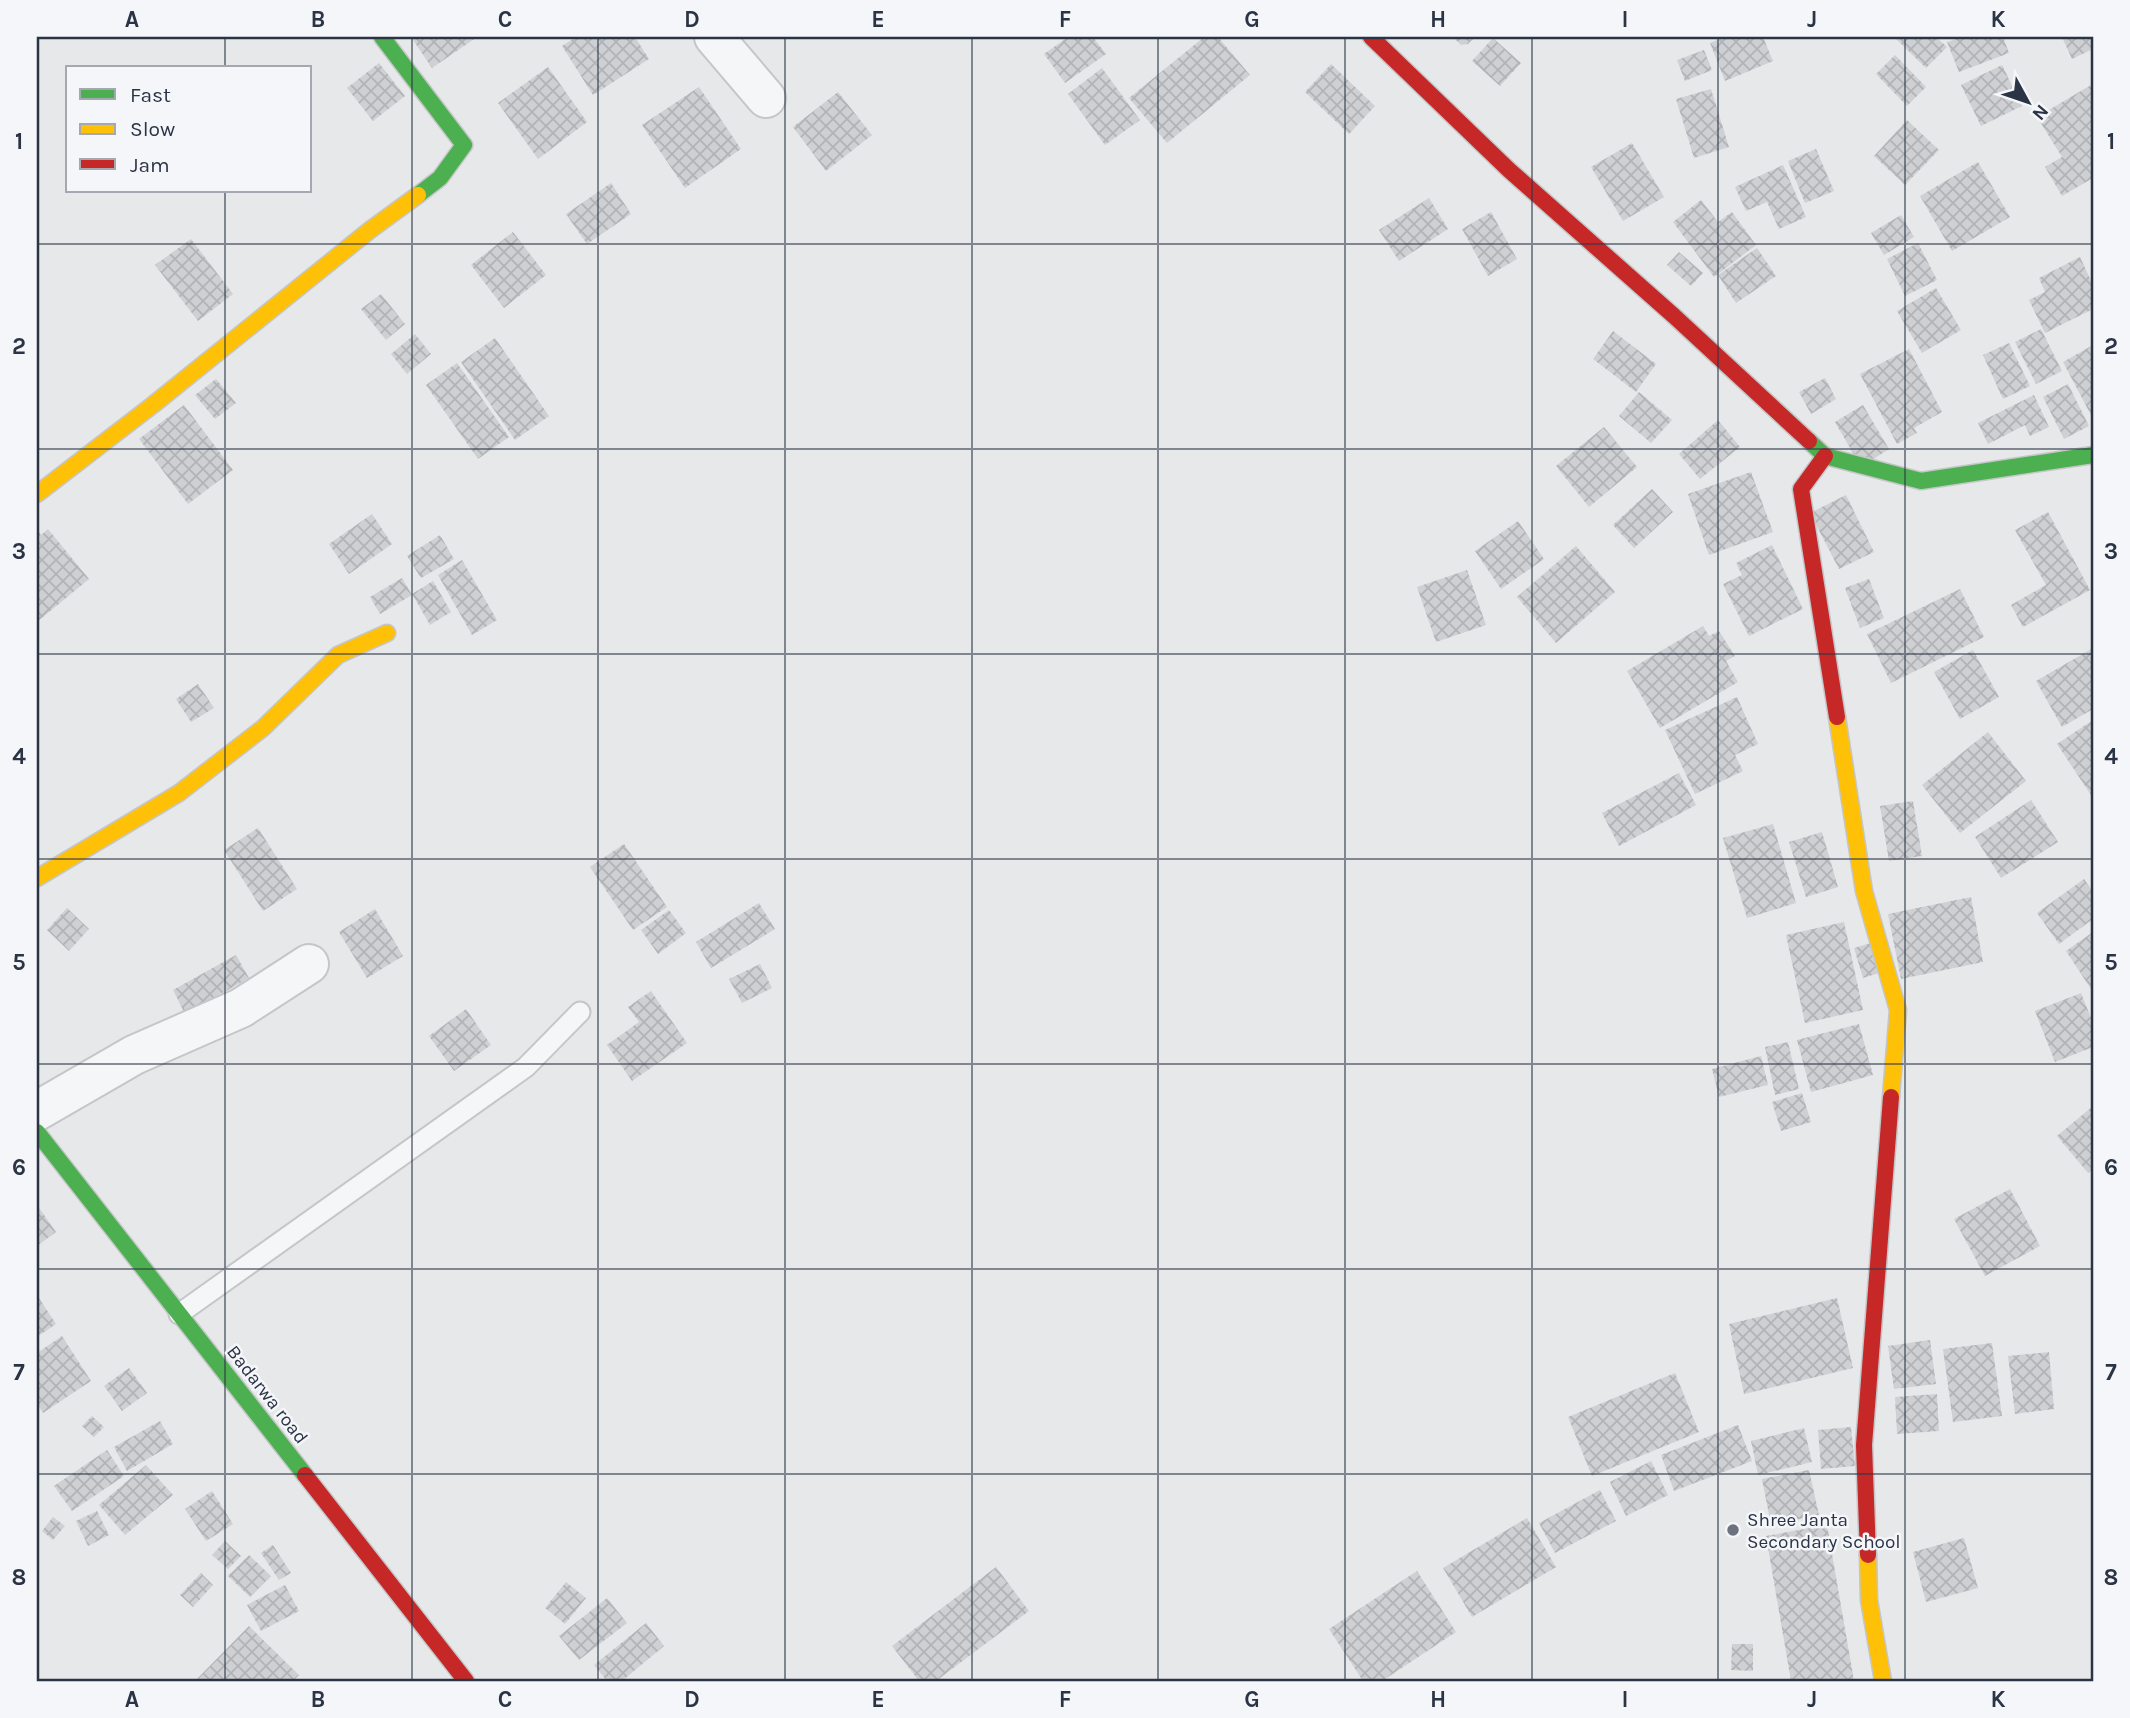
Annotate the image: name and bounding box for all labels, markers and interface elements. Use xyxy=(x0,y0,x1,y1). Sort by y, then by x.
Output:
text: A xyxy=(125,6,139,33)
text: B xyxy=(311,6,325,33)
text: C xyxy=(498,6,512,33)
text: D xyxy=(684,6,700,33)
text: E xyxy=(871,6,885,33)
text: F xyxy=(1059,6,1071,33)
text: G xyxy=(1244,6,1260,33)
text: H xyxy=(1430,6,1446,33)
text: I xyxy=(1621,6,1629,33)
text: J xyxy=(1807,6,1817,33)
text: K xyxy=(1990,6,2006,33)
legend xyxy=(66,66,312,192)
north arrow xyxy=(1994,66,2064,136)
text: Fast xyxy=(130,83,171,107)
text: N xyxy=(2027,100,2053,125)
text: Slow xyxy=(130,117,175,141)
text: 1 xyxy=(15,128,23,155)
text: 1 xyxy=(2107,128,2115,155)
text: Jam xyxy=(130,153,170,177)
text: 2 xyxy=(12,333,26,360)
text: 2 xyxy=(2104,333,2118,360)
text: 3 xyxy=(12,538,26,565)
text: 3 xyxy=(2104,538,2118,565)
text: 4 xyxy=(12,743,26,770)
text: 4 xyxy=(2104,743,2118,770)
text: 5 xyxy=(12,949,26,976)
text: 5 xyxy=(2104,949,2118,976)
text: 6 xyxy=(12,1154,26,1181)
text: 6 xyxy=(2104,1154,2118,1181)
street label: Badarwa road xyxy=(222,1341,312,1448)
text: 7 xyxy=(13,1359,25,1386)
text: 7 xyxy=(2105,1359,2117,1386)
place label: Shree Janta Secondary School xyxy=(1747,1509,1901,1553)
marker: Shree Janta Secondary School xyxy=(1725,1522,1741,1538)
text: 8 xyxy=(12,1564,26,1591)
text: 8 xyxy=(2104,1564,2118,1591)
text: A xyxy=(125,1686,139,1713)
text: B xyxy=(311,1686,325,1713)
text: C xyxy=(498,1686,512,1713)
text: D xyxy=(684,1686,700,1713)
text: E xyxy=(871,1686,885,1713)
text: F xyxy=(1059,1686,1071,1713)
text: G xyxy=(1244,1686,1260,1713)
text: H xyxy=(1430,1686,1446,1713)
text: I xyxy=(1621,1686,1629,1713)
text: J xyxy=(1807,1686,1817,1713)
text: K xyxy=(1990,1686,2006,1713)

